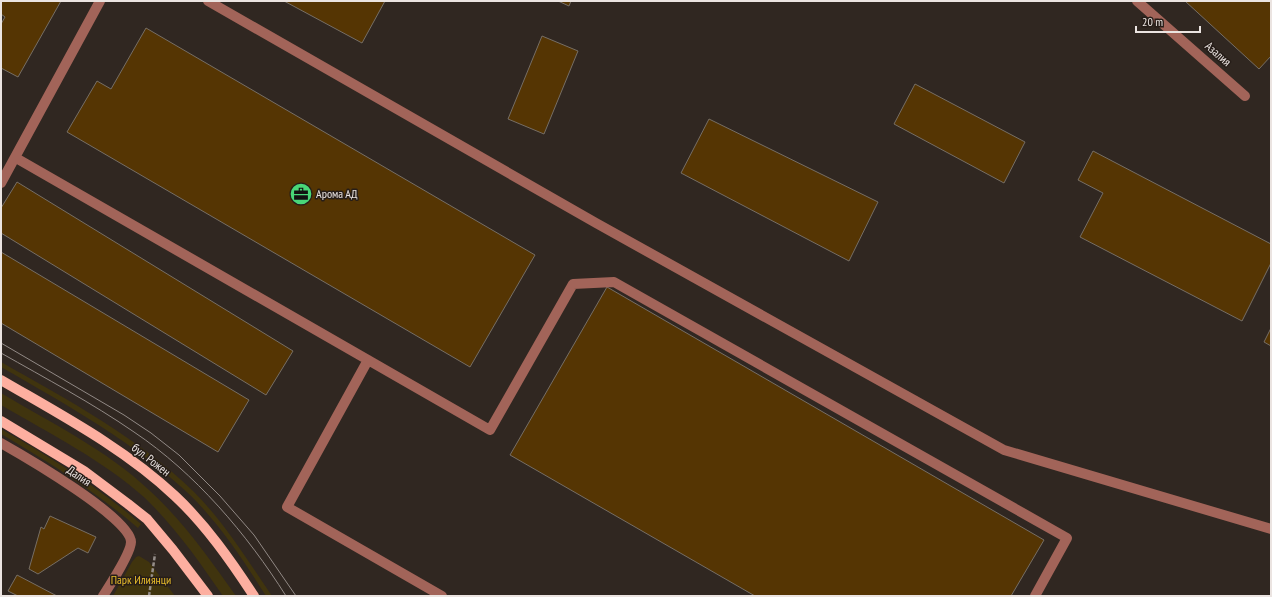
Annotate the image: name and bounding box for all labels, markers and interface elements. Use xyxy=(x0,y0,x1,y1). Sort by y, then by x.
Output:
scale bar xyxy=(1136,8,1200,34)
text: 20 m xyxy=(1142,14,1163,29)
street label: Азалия xyxy=(1202,38,1235,69)
office icon: Арома АД xyxy=(288,181,314,207)
place label: Арома АД xyxy=(316,186,358,201)
street label: бул. Рожен xyxy=(129,440,174,479)
street label: Далия xyxy=(64,462,95,489)
park label: Парк Илиянци xyxy=(111,572,171,587)

